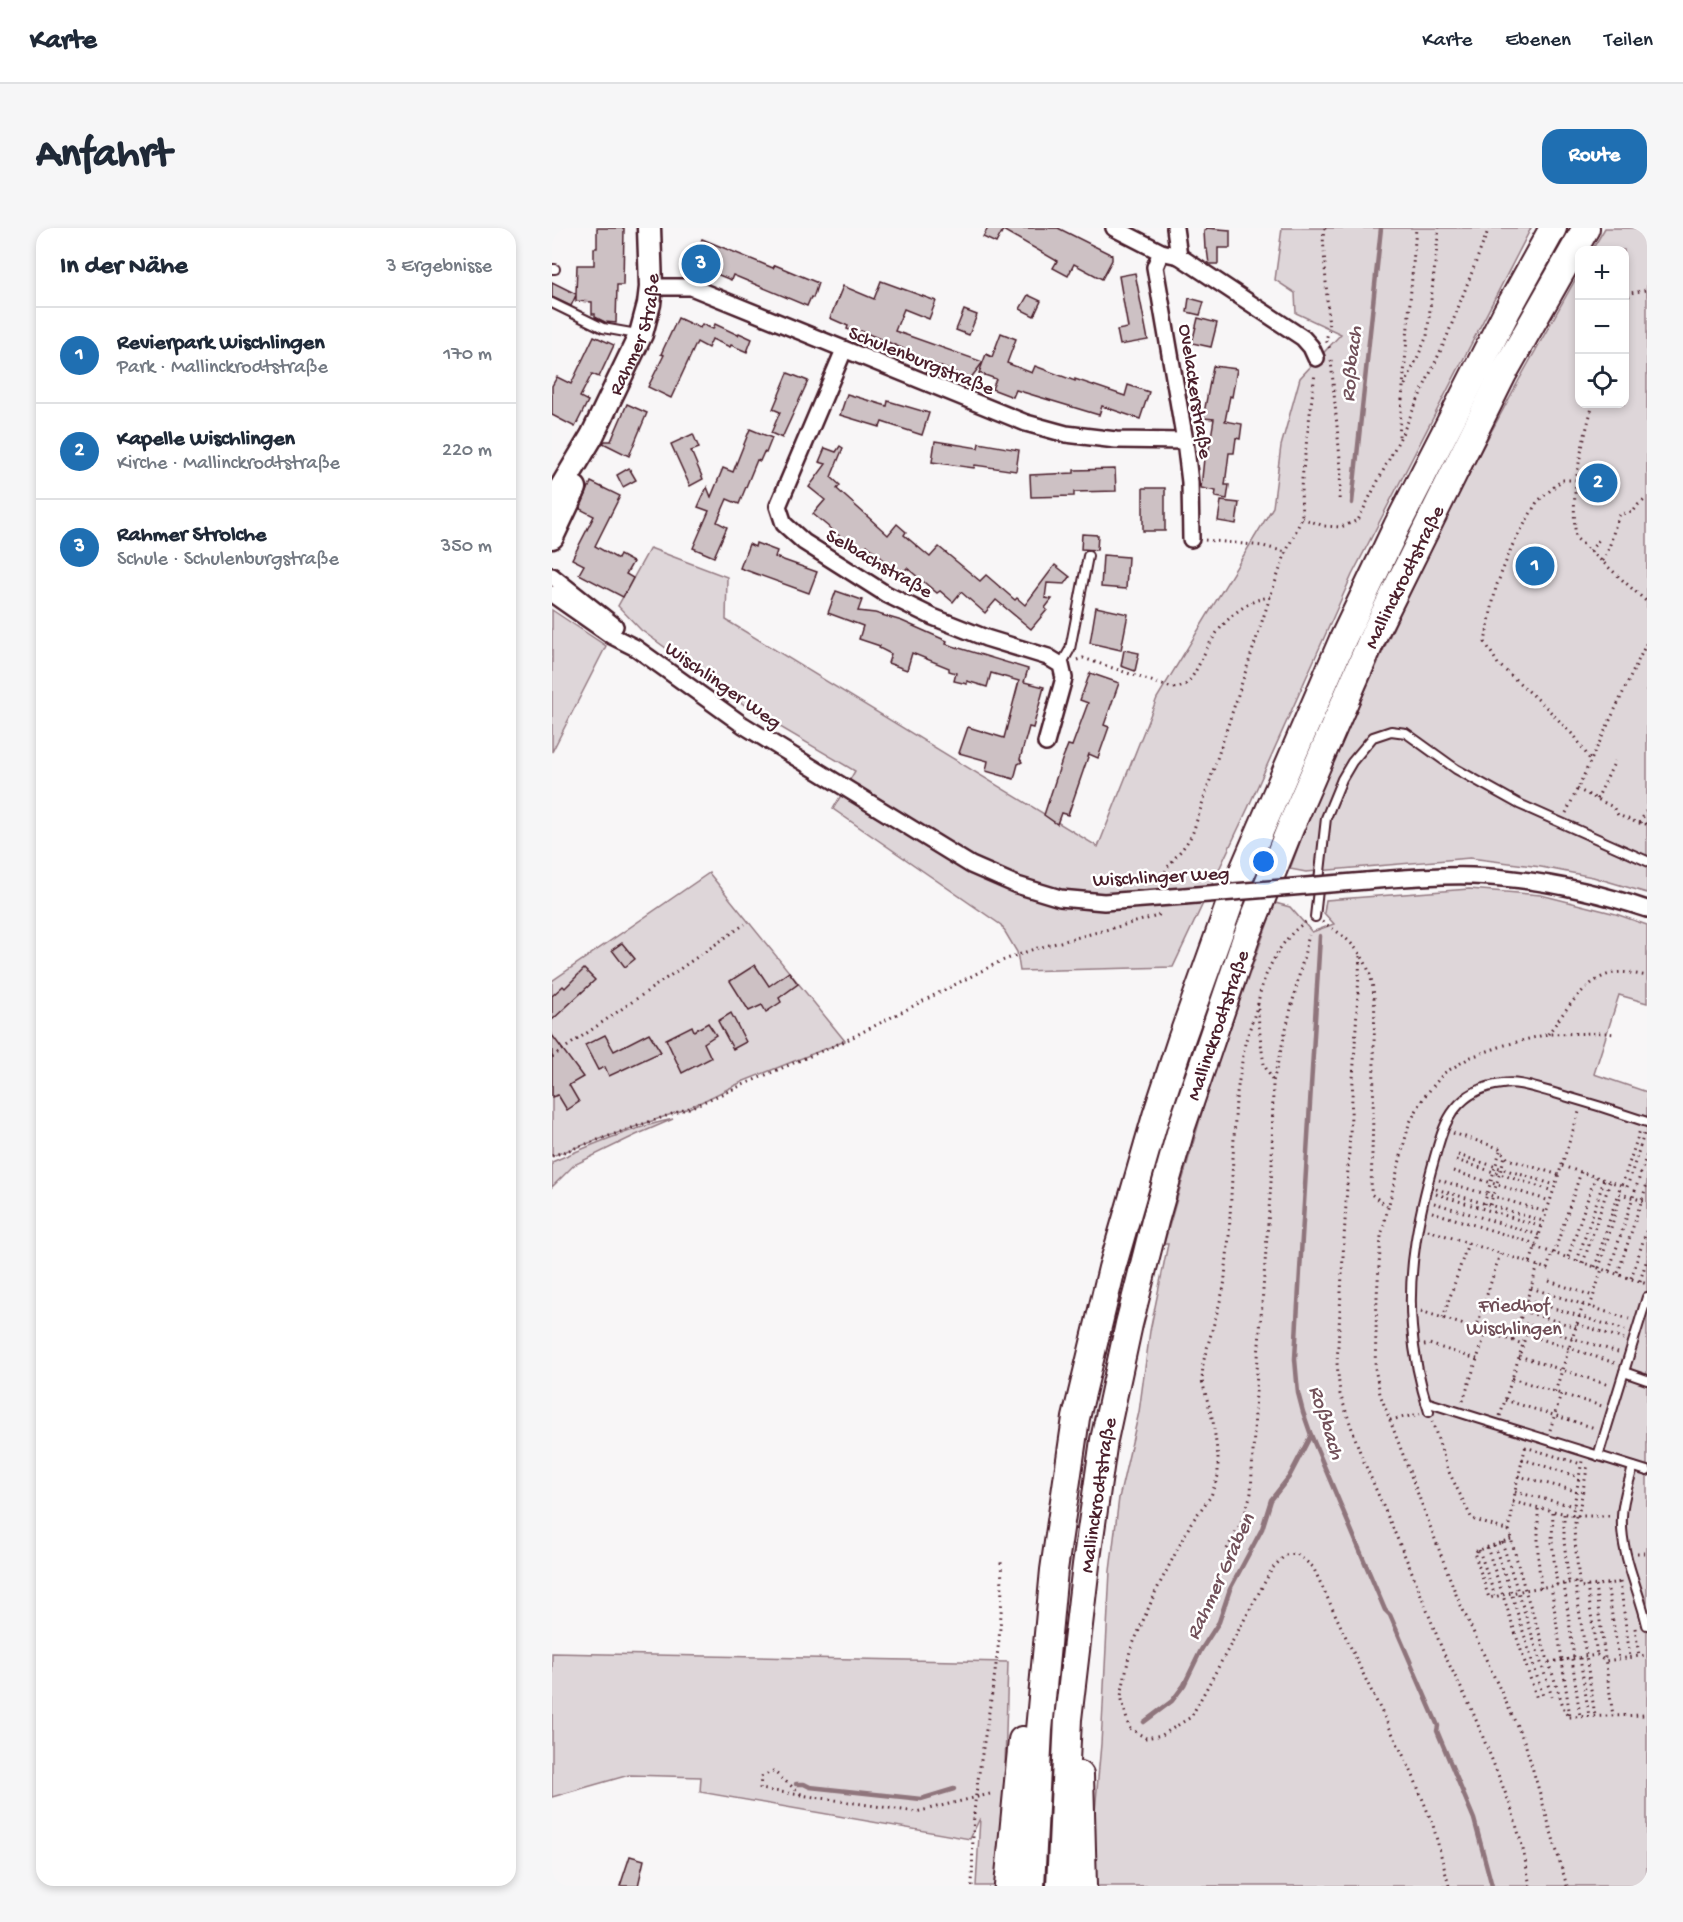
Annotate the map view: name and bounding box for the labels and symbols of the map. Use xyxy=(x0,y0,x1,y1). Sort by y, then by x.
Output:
pin: 3 xyxy=(682,242,720,286)
street label: Rahmer Straße xyxy=(605,273,666,400)
street label: Schulenburgstraße xyxy=(845,323,997,402)
street label: Ovelackerstraße xyxy=(1172,323,1216,461)
water label: Roßbach xyxy=(1337,325,1370,403)
pin: 2 xyxy=(1578,460,1618,506)
street label: Mallinckrodtstraße xyxy=(1361,502,1451,653)
street label: Selbachstraße xyxy=(821,525,936,605)
pin: 1 xyxy=(1516,544,1554,588)
street label: Wischlinger Weg xyxy=(659,638,785,735)
your location xyxy=(1249,847,1278,876)
street label: Wischlinger Weg xyxy=(1092,863,1230,894)
street label: Mallinckrodtstraße xyxy=(1184,947,1256,1104)
park label: Friedhof Wischlingen xyxy=(1466,1296,1562,1342)
water label: Roßbach xyxy=(1301,1383,1348,1464)
street label: Mallinckrodtstraße xyxy=(1077,1415,1124,1574)
water label: Rahmer Graben xyxy=(1182,1509,1263,1645)

